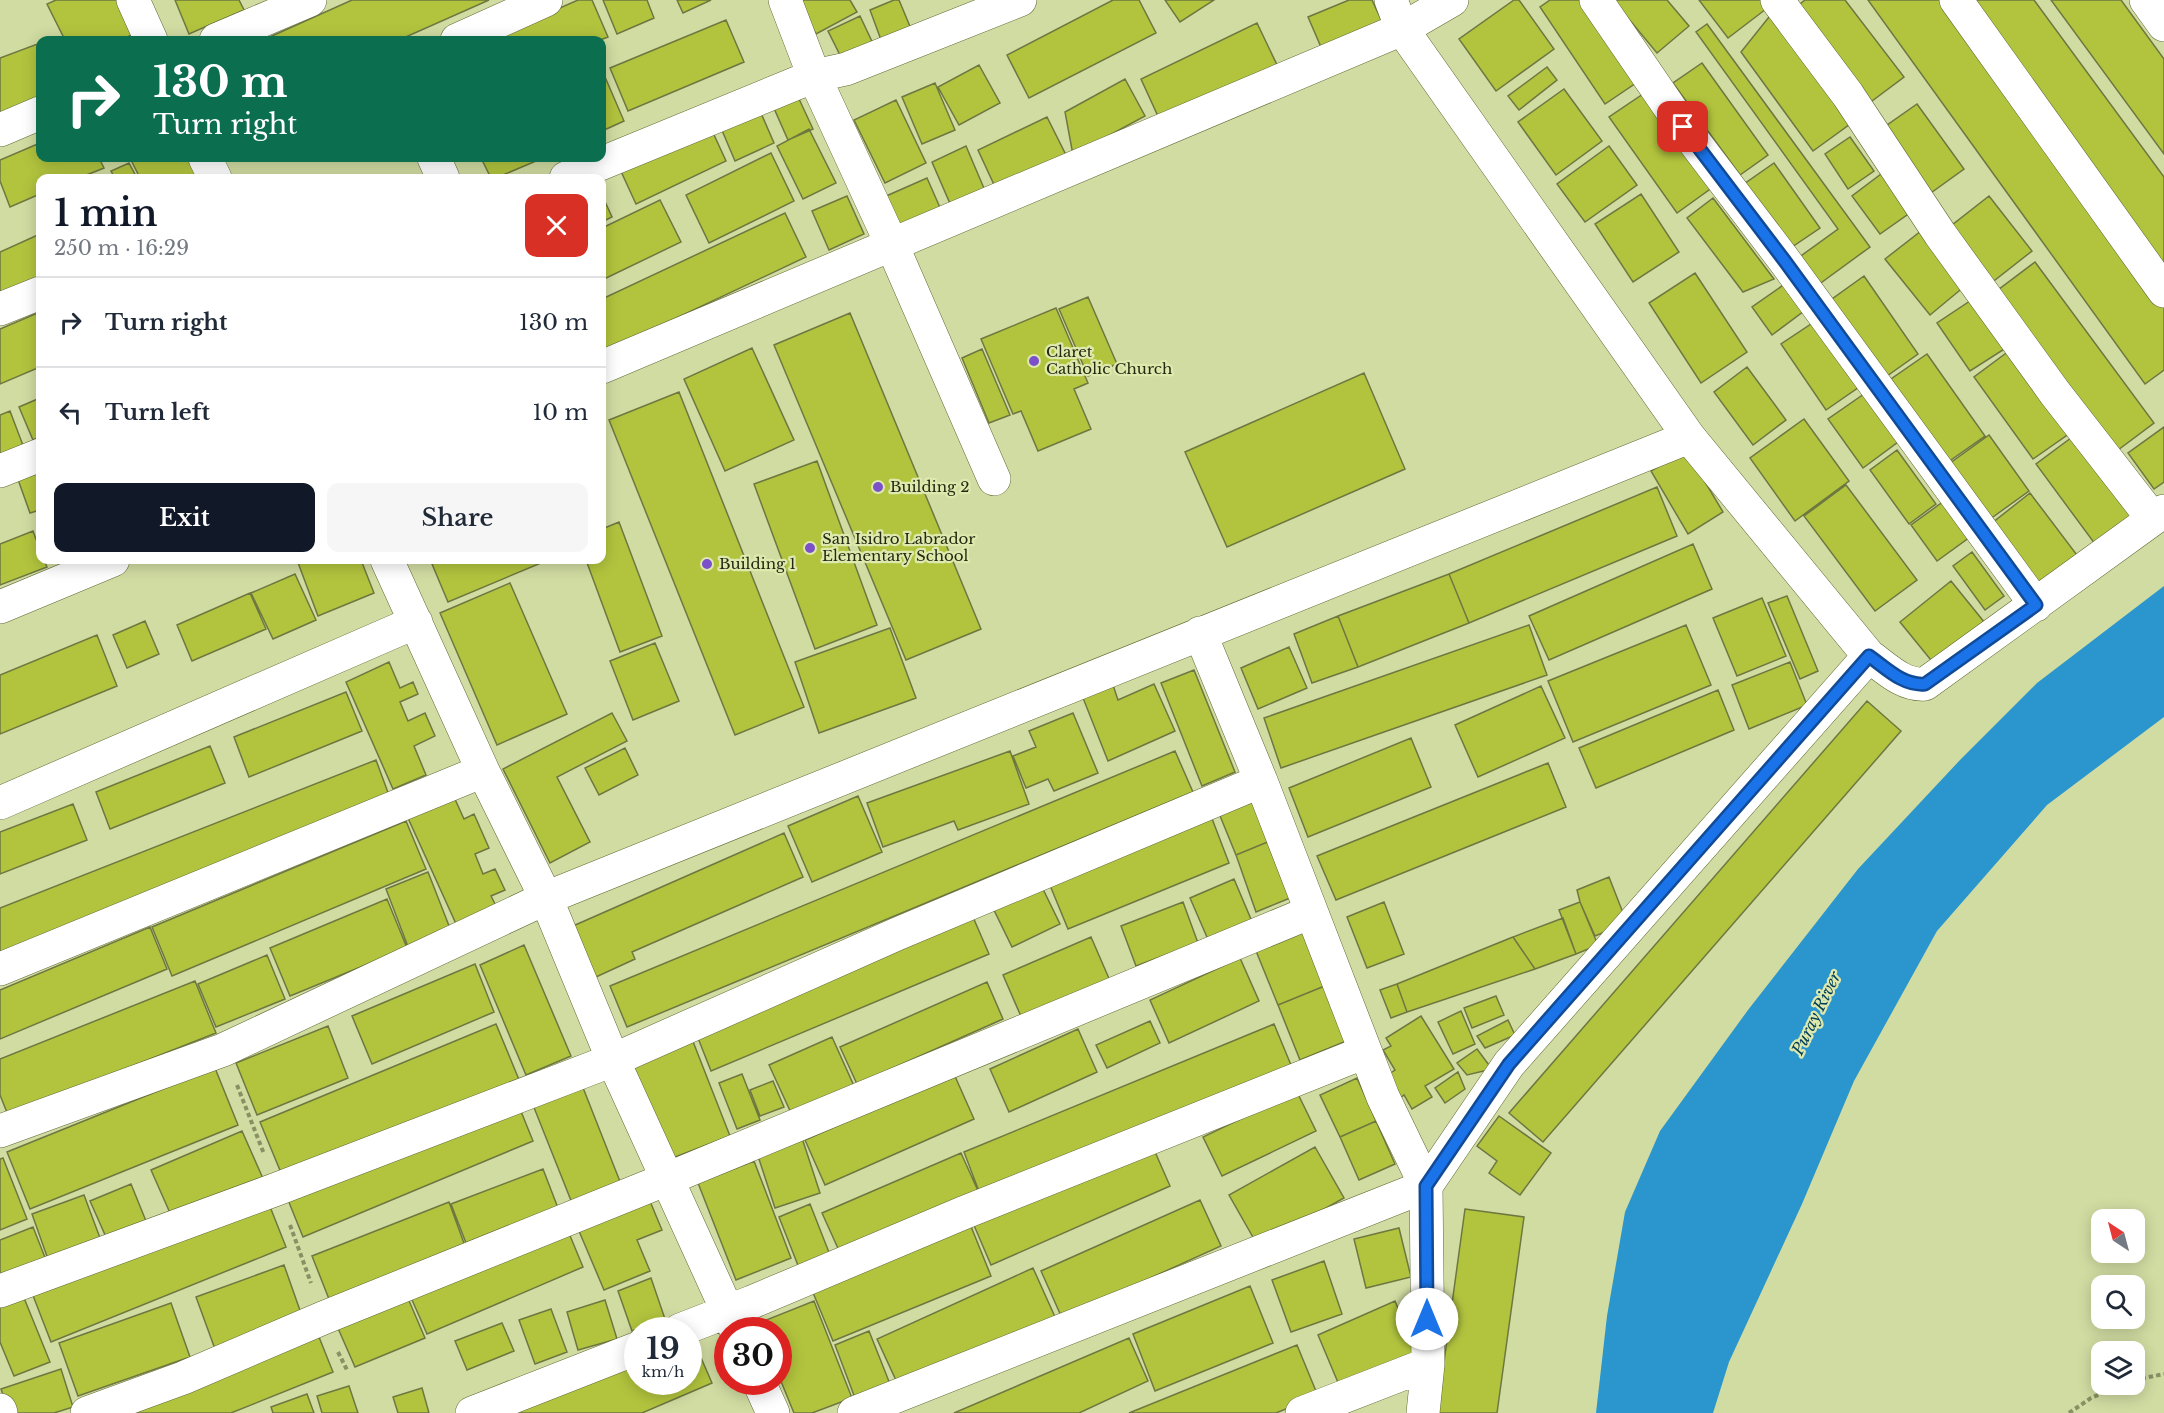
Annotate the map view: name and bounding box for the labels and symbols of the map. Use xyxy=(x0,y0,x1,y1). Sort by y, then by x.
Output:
pin xyxy=(1657,101,1708,152)
place label: Claret Catholic Church xyxy=(1046,342,1172,378)
marker: Claret Catholic Church xyxy=(1027,354,1041,368)
place label: Building 2 xyxy=(890,477,969,496)
marker: Building 2 xyxy=(871,480,885,494)
place label: San Isidro Labrador Elementary School xyxy=(822,529,976,565)
marker: San Isidro Labrador Elementary School xyxy=(803,541,817,555)
place label: Building 1 xyxy=(719,554,796,573)
marker: Building 1 xyxy=(700,557,714,571)
water label: Puray River xyxy=(1787,968,1845,1059)
north arrow xyxy=(2091,1209,2145,1263)
position arrow xyxy=(1395,1287,1459,1351)
speed limit sign: 30 xyxy=(714,1317,792,1395)

